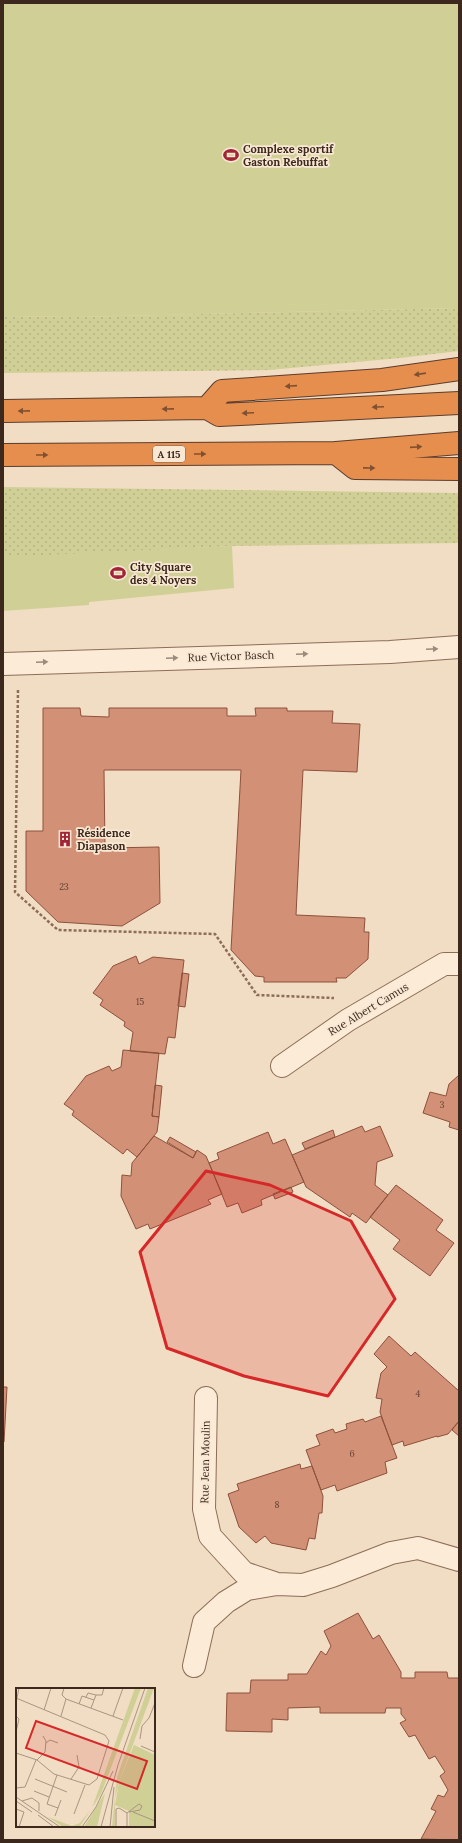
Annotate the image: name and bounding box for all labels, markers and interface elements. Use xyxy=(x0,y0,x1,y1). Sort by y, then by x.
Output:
place label: Complexe sportif Gaston Rebuffat xyxy=(243,142,334,169)
sports icon: Complexe sportif Gaston Rebuffat xyxy=(222,146,240,164)
one-way arrow xyxy=(414,371,426,377)
one-way arrow xyxy=(285,382,297,389)
one-way arrow xyxy=(372,404,384,411)
one-way arrow xyxy=(161,406,174,412)
one-way arrow xyxy=(17,408,30,414)
one-way arrow xyxy=(242,410,254,417)
one-way arrow xyxy=(410,443,422,450)
road number: A 115 xyxy=(153,446,185,462)
one-way arrow xyxy=(194,451,207,457)
one-way arrow xyxy=(36,452,49,458)
one-way arrow xyxy=(363,465,376,471)
place label: City Square des 4 Noyers xyxy=(130,560,196,587)
sports icon: City Square des 4 Noyers xyxy=(109,564,127,582)
one-way arrow xyxy=(426,646,439,652)
street label: Rue Victor Basch xyxy=(187,647,275,665)
one-way arrow xyxy=(296,651,309,657)
one-way arrow xyxy=(166,655,178,662)
one-way arrow xyxy=(36,659,48,666)
place label: Résidence Diapason xyxy=(77,826,130,853)
building icon: Résidence Diapason xyxy=(56,830,74,848)
house number: 23 xyxy=(59,881,69,892)
street label: Rue Albert Camus xyxy=(325,979,411,1039)
house number: 15 xyxy=(136,996,144,1007)
house number: 3 xyxy=(439,1099,445,1110)
house number: 4 xyxy=(416,1388,421,1399)
street label: Rue Jean Moulin xyxy=(197,1420,213,1504)
house number: 6 xyxy=(349,1448,355,1459)
house number: 8 xyxy=(274,1499,280,1510)
inset map xyxy=(16,1688,155,1827)

